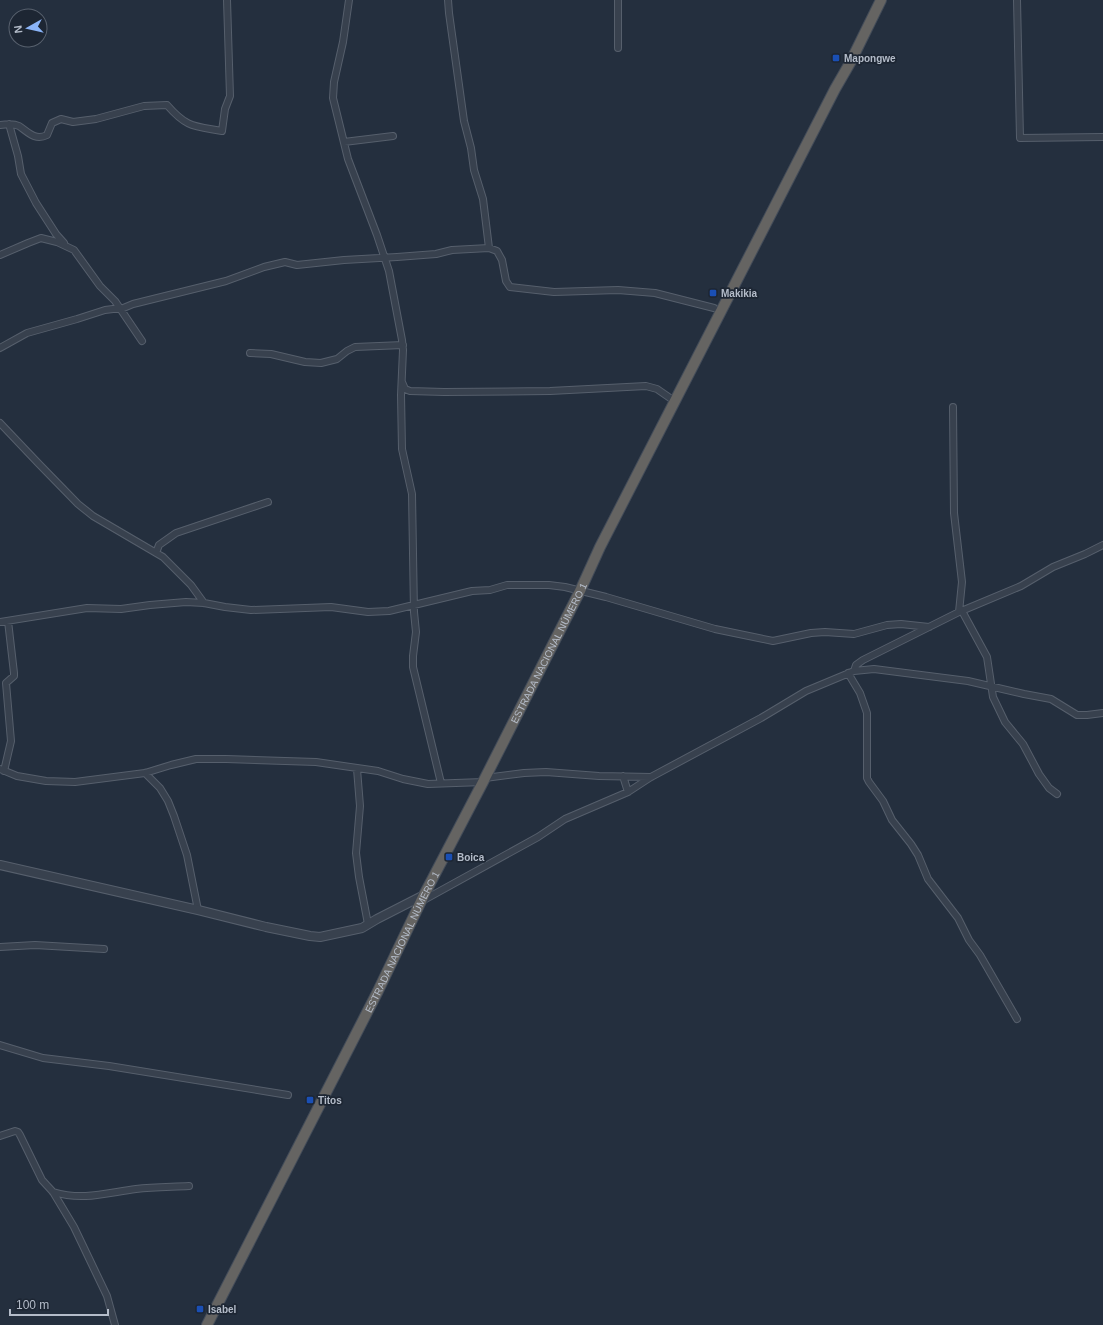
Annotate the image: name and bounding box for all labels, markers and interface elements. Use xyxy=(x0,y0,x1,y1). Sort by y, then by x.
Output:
north arrow xyxy=(8,8,48,48)
text: N xyxy=(12,25,25,34)
marker: Mapongwe xyxy=(831,53,841,63)
place label: Mapongwe xyxy=(844,53,896,64)
marker: Makikia xyxy=(708,288,718,298)
place label: Makikia xyxy=(721,288,758,299)
street label: ESTRADA NACIONAL NÚMERO 1 xyxy=(509,581,589,725)
marker: Boica xyxy=(444,852,454,862)
place label: Boica xyxy=(457,852,485,863)
street label: ESTRADA NACIONAL NÚMERO 1 xyxy=(363,869,442,1014)
marker: Titos xyxy=(305,1095,315,1105)
place label: Titos xyxy=(318,1095,342,1106)
scale bar xyxy=(10,1291,108,1317)
text: 100 m xyxy=(16,1298,49,1312)
marker: Isabel xyxy=(195,1304,205,1314)
place label: Isabel xyxy=(208,1304,237,1315)

